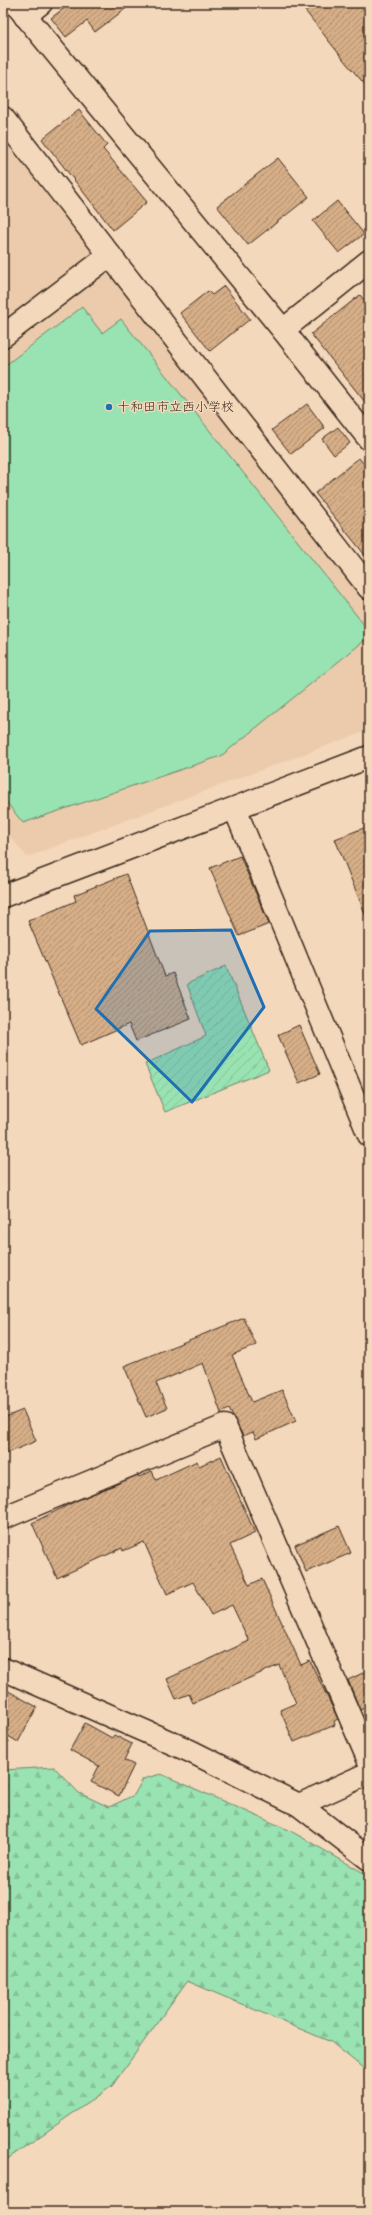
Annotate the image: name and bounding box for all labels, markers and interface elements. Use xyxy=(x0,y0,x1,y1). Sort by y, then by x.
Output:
place label: 十和田市立西小学校 xyxy=(117,399,234,415)
marker: 十和田市立西小学校 xyxy=(104,402,114,412)

